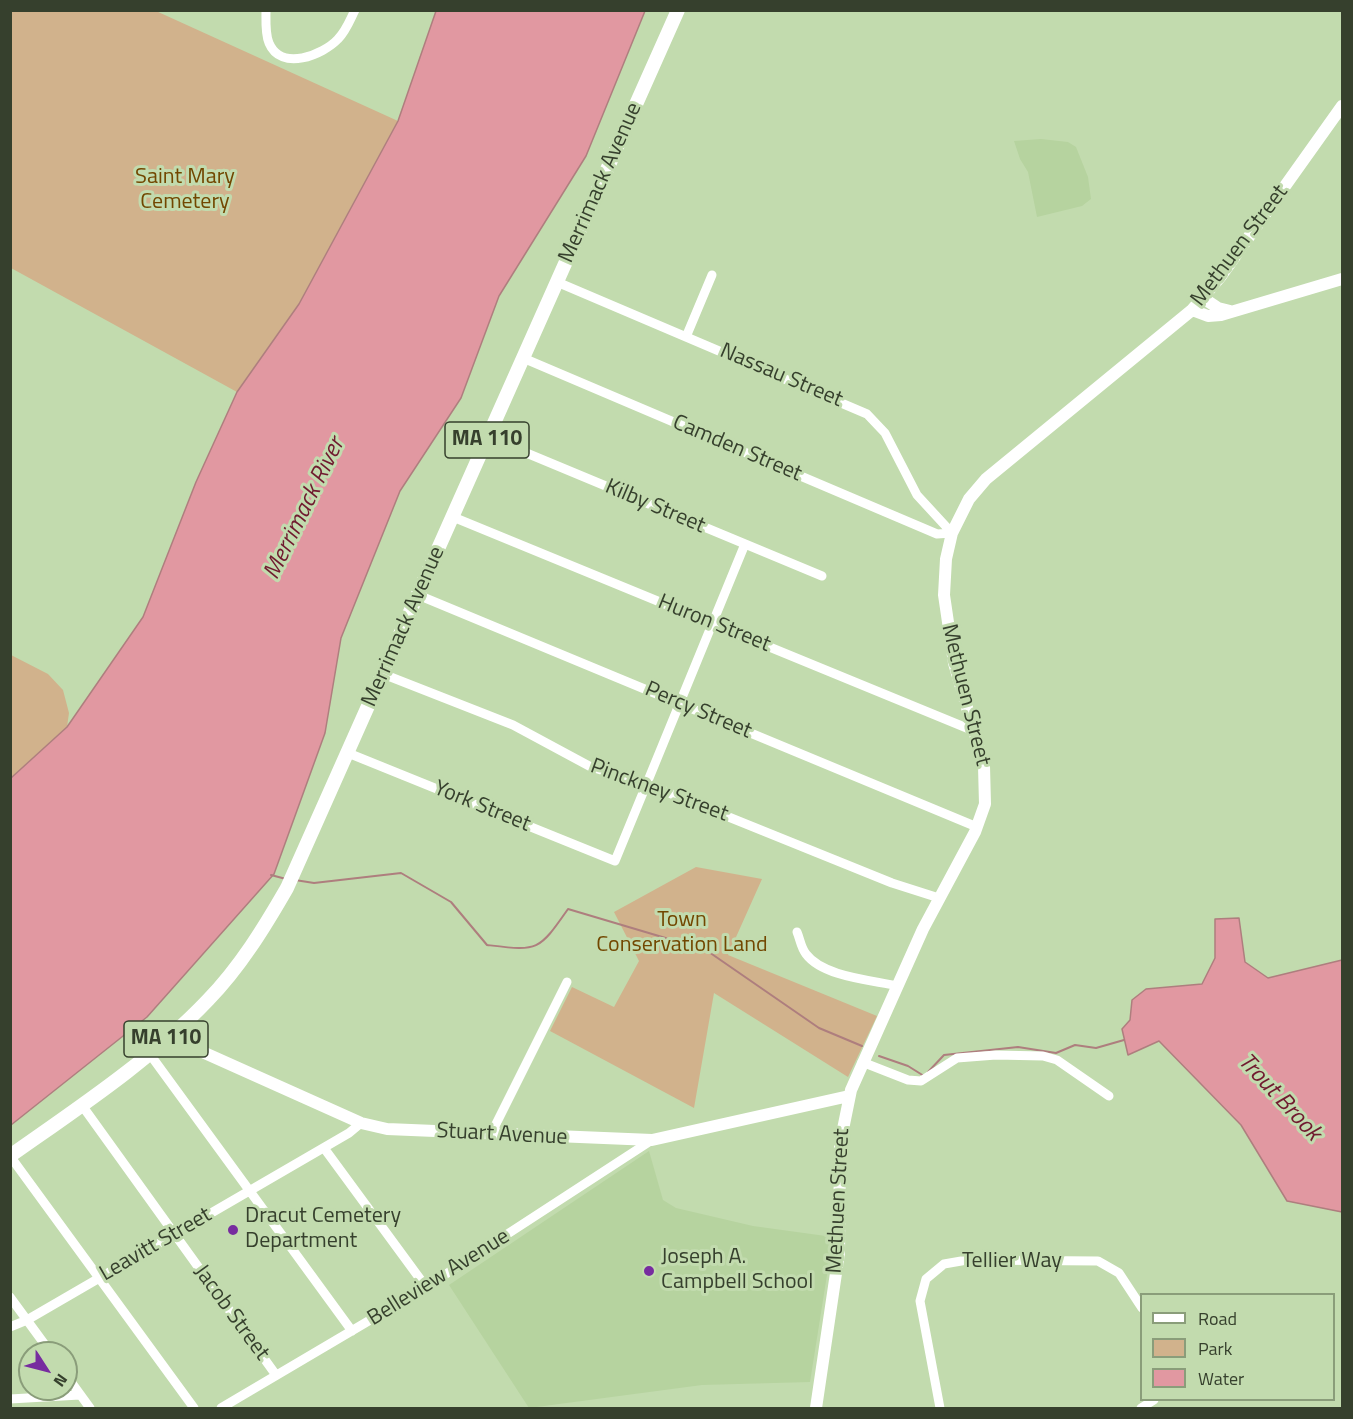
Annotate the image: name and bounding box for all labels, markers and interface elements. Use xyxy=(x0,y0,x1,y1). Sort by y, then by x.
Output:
street label: Merrimack Avenue xyxy=(554,99,648,267)
park label: Saint Mary Cemetery xyxy=(135,165,235,216)
street label: Methuen Street xyxy=(1186,180,1294,312)
street label: Nassau Street xyxy=(716,338,846,414)
street label: Camden Street xyxy=(669,410,805,488)
road number: MA 110 xyxy=(445,422,529,458)
water label: Merrimack River xyxy=(258,434,352,584)
street label: Kilby Street xyxy=(601,474,709,540)
street label: Merrimack Avenue xyxy=(357,543,451,711)
street label: Huron Street xyxy=(654,589,774,659)
street label: Methuen Street xyxy=(935,621,995,769)
street label: Percy Street xyxy=(641,677,755,745)
street label: Pinckney Street xyxy=(586,754,732,828)
street label: York Street xyxy=(430,776,534,838)
park label: Town Conservation Land xyxy=(596,908,768,960)
road number: MA 110 xyxy=(124,1021,208,1057)
water label: Trout Brook xyxy=(1231,1048,1327,1148)
street label: Stuart Avenue xyxy=(436,1118,568,1152)
street label: Methuen Street xyxy=(822,1128,856,1274)
street label: Leavitt Street xyxy=(95,1202,217,1288)
place label: Dracut Cemetery Department xyxy=(245,1204,401,1256)
marker: Dracut Cemetery Department xyxy=(226,1223,240,1237)
street label: Belleview Avenue xyxy=(363,1224,515,1332)
place label: Joseph A. Campbell School xyxy=(661,1245,813,1296)
street label: Tellier Way xyxy=(962,1249,1062,1275)
street label: Jacob Street xyxy=(188,1260,274,1366)
marker: Joseph A. Campbell School xyxy=(642,1264,656,1278)
legend xyxy=(1140,1293,1335,1401)
text: Road xyxy=(1198,1305,1237,1332)
text: Park xyxy=(1198,1335,1232,1362)
north arrow xyxy=(18,1341,78,1401)
text: Water xyxy=(1198,1365,1244,1392)
text: N xyxy=(48,1369,74,1392)

